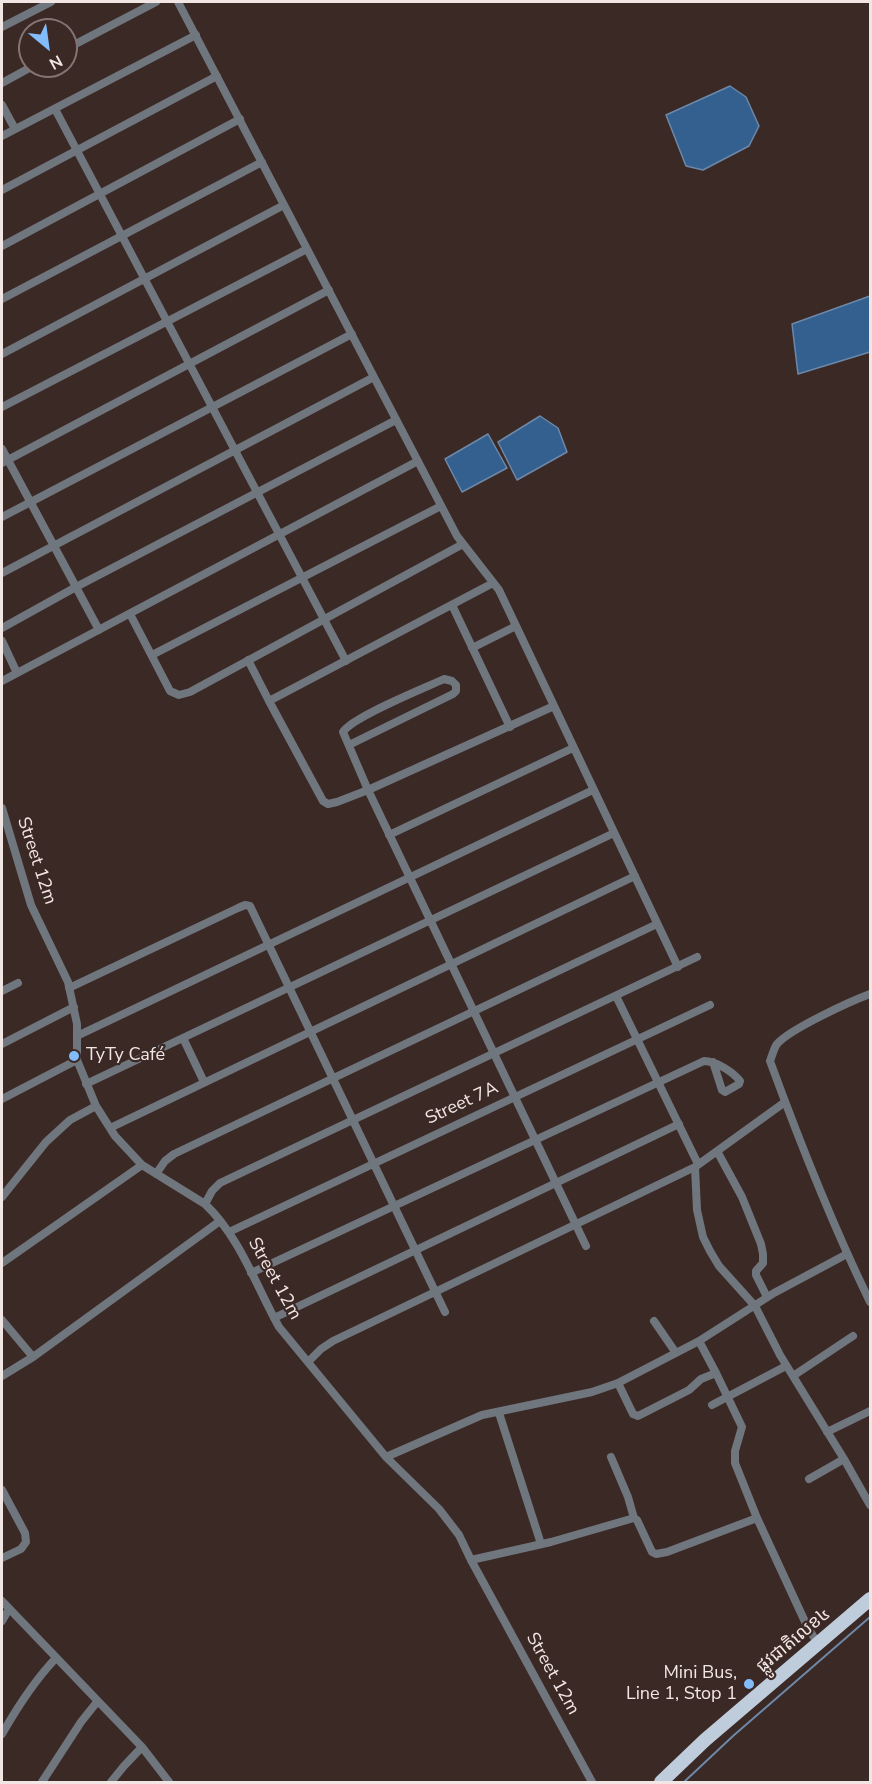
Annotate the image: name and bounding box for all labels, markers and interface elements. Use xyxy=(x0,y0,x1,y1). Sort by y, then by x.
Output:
north arrow xyxy=(18,18,78,78)
text: N xyxy=(45,49,66,75)
street label: Street 12m xyxy=(12,815,60,907)
place label: TyTy Café xyxy=(86,1045,165,1067)
marker: TyTy Café xyxy=(67,1049,81,1063)
street label: Street 7A xyxy=(422,1078,502,1130)
street label: Street 12m xyxy=(243,1234,305,1324)
street label: ផ្លូវជាតិលេខ៤ xyxy=(753,1604,835,1678)
street label: Street 12m xyxy=(521,1629,583,1719)
place label: Mini Bus, Line 1, Stop 1 xyxy=(626,1663,737,1706)
marker: Mini Bus, Line 1, Stop 1 xyxy=(742,1677,756,1691)

